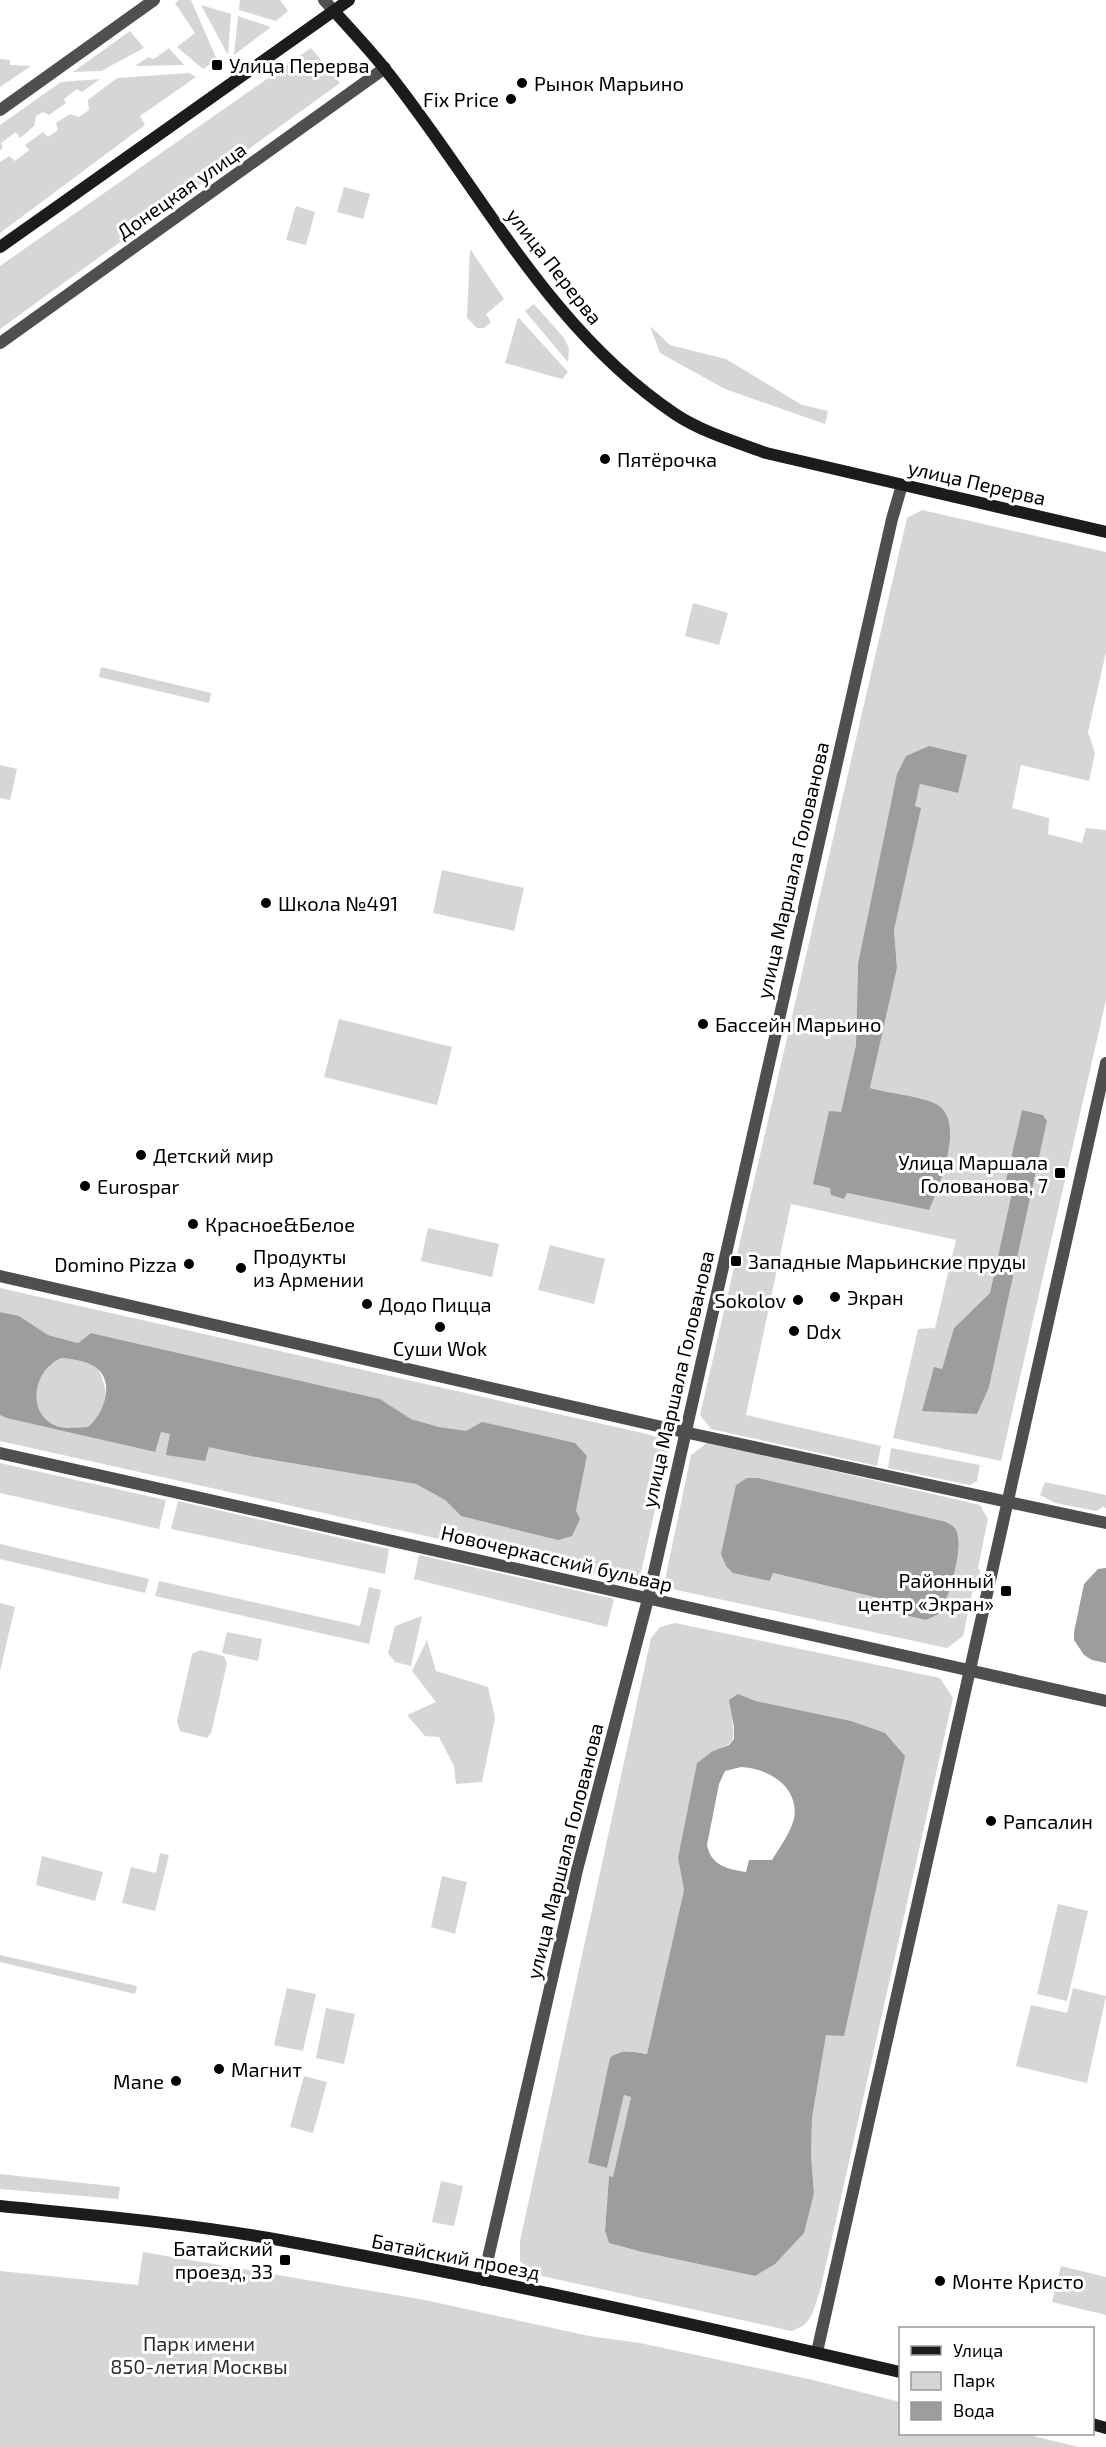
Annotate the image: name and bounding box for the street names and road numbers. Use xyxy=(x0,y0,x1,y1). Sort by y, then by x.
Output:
street label: Донецкая улица xyxy=(112,136,251,244)
street label: улица Перерва xyxy=(501,203,608,329)
street label: улица Перерва xyxy=(906,454,1048,510)
street label: улица Маршала Голованова xyxy=(751,739,834,1001)
street label: улица Маршала Голованова xyxy=(636,1248,719,1510)
street label: Новочеркасский бульвар xyxy=(439,1520,675,1597)
street label: улица Маршала Голованова xyxy=(521,1721,608,1982)
street label: Батайский проезд xyxy=(370,2228,542,2284)

